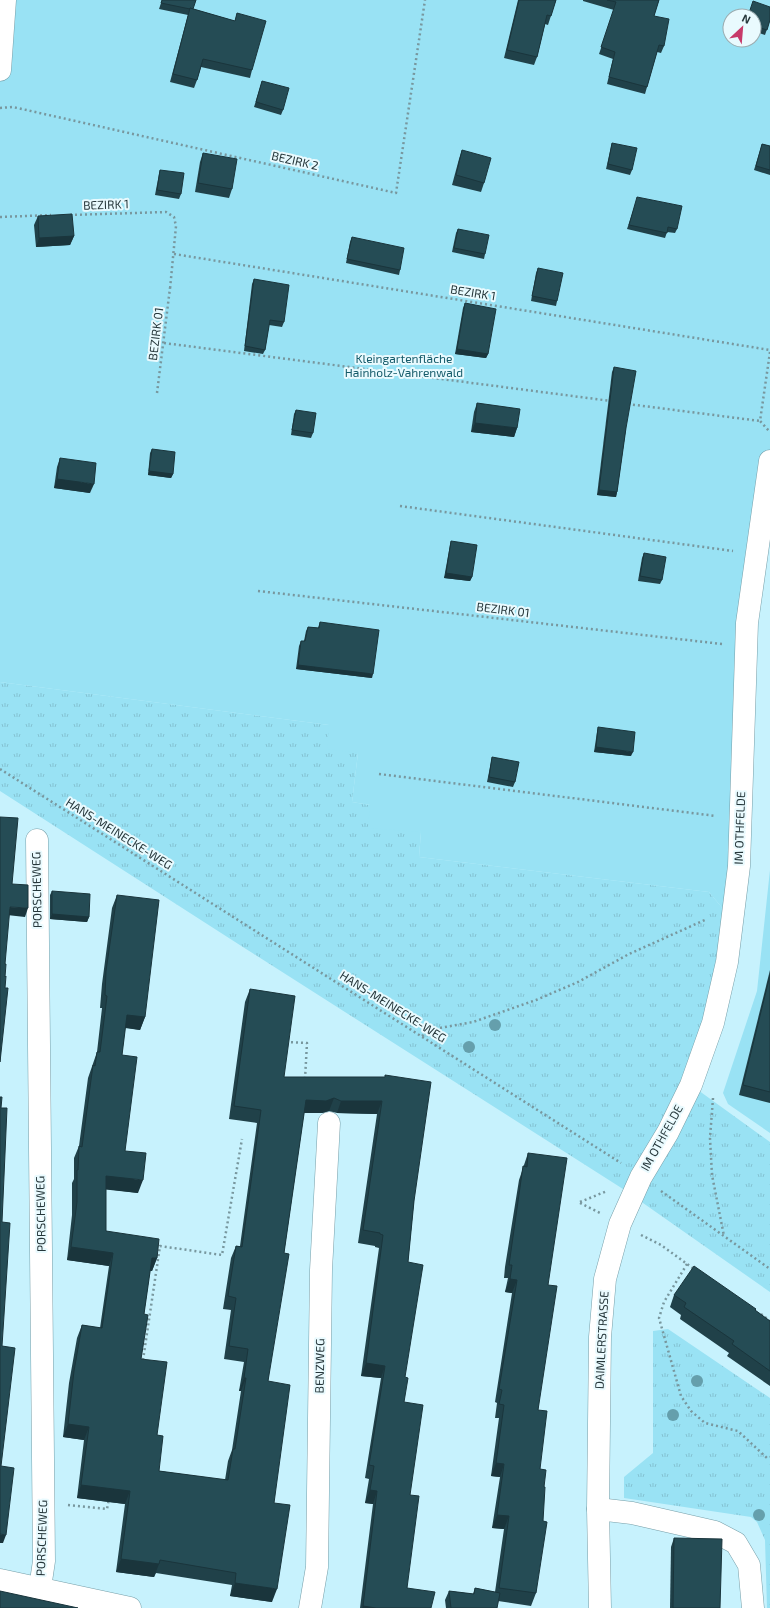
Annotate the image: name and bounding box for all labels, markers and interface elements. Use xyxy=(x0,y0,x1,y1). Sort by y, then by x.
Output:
north arrow xyxy=(722,8,762,48)
text: N xyxy=(740,11,753,26)
street label: BEZIRK 2 xyxy=(270,148,320,172)
street label: BEZIRK 1 xyxy=(83,196,129,212)
street label: BEZIRK 1 xyxy=(449,282,497,303)
street label: BEZIRK 01 xyxy=(145,307,165,361)
park label: Kleingartenfläche Hainholz-Vahrenwald xyxy=(345,351,463,379)
street label: BEZIRK 01 xyxy=(476,599,530,619)
street label: IM OTHFELDE xyxy=(731,791,747,865)
street label: HANS-MEINECKE-WEG xyxy=(64,795,175,872)
street label: PORSCHEWEG xyxy=(28,852,44,928)
street label: HANS-MEINECKE-WEG xyxy=(338,968,449,1045)
street label: IM OTHFELDE xyxy=(637,1102,685,1173)
street label: PORSCHEWEG xyxy=(32,1176,48,1252)
street label: DAIMLERSTRASSE xyxy=(591,1290,611,1389)
street label: BENZWEG xyxy=(312,1338,326,1394)
street label: PORSCHEWEG xyxy=(33,1500,49,1576)

